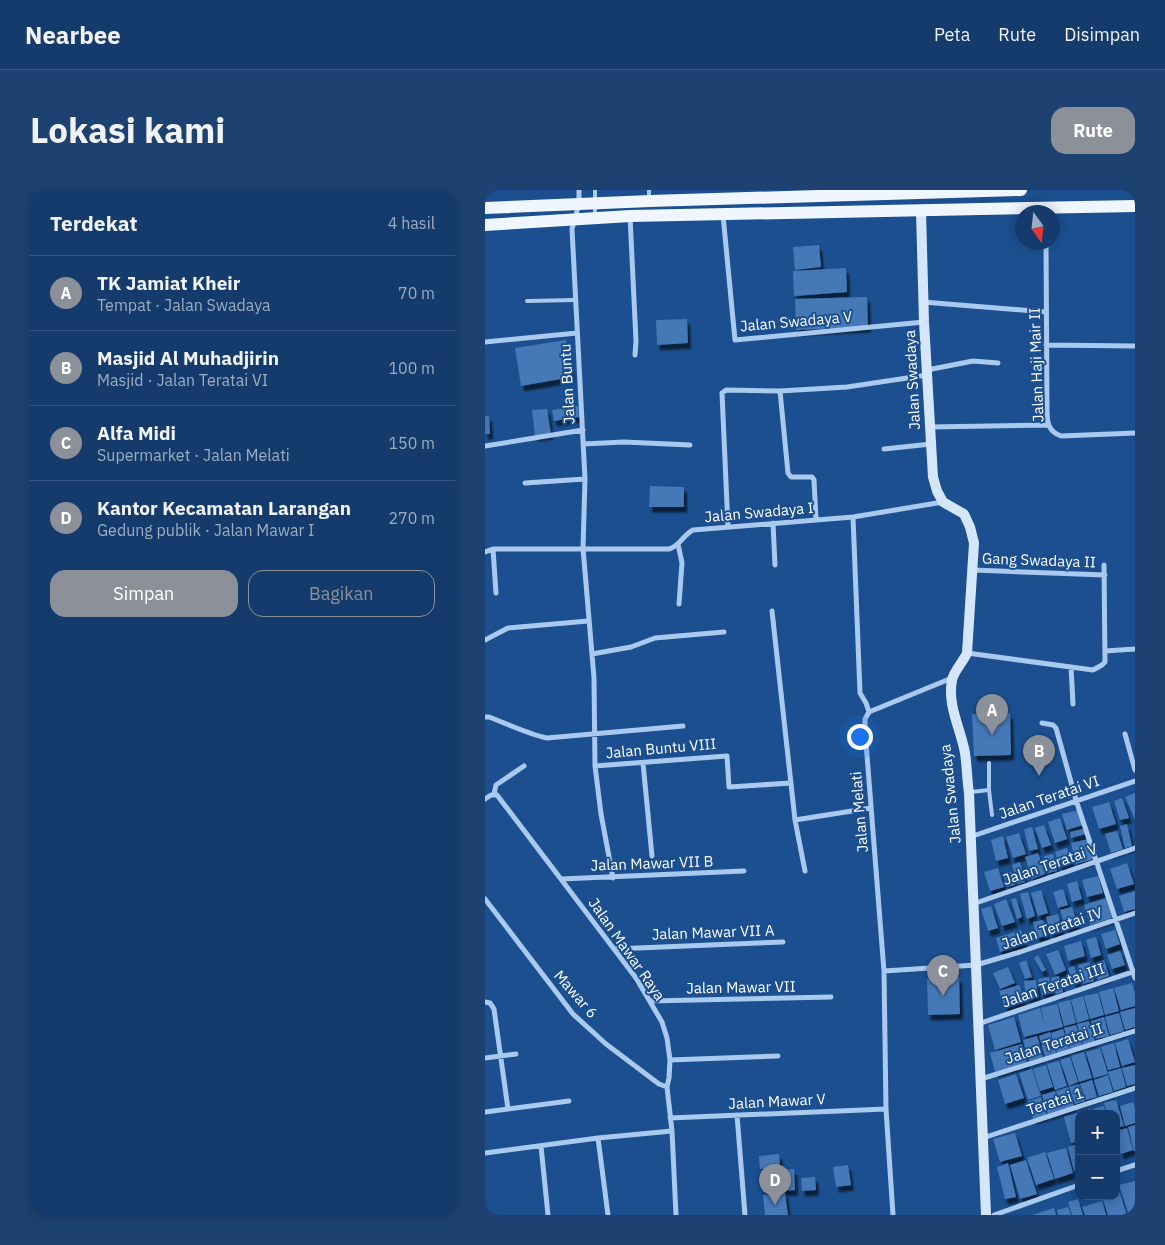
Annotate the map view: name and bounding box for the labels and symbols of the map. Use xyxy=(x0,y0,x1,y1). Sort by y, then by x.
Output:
north arrow xyxy=(1015,205,1060,250)
street label: Jalan Swadaya V xyxy=(739,307,853,335)
street label: Jalan Haji Mair II xyxy=(1025,307,1047,423)
street label: Jalan Swadaya xyxy=(900,330,924,430)
street label: Jalan Buntu xyxy=(555,343,579,425)
street label: Jalan Swadaya I xyxy=(704,498,814,526)
street label: Gang Swadaya II xyxy=(982,549,1096,571)
pin: A xyxy=(976,694,1008,735)
your location xyxy=(847,724,873,750)
street label: Jalan Buntu VIII xyxy=(605,734,717,762)
pin: B xyxy=(1023,735,1055,776)
street label: Jalan Swadaya xyxy=(935,743,965,845)
street label: Jalan Melati xyxy=(846,771,872,853)
street label: Jalan Teratai VI xyxy=(996,771,1102,823)
street label: Jalan Teratai V xyxy=(1000,839,1100,889)
street label: Jalan Mawar VII B xyxy=(590,851,714,875)
street label: Jalan Mawar Raya xyxy=(584,894,670,1004)
street label: Jalan Teratai IV xyxy=(999,903,1105,953)
street label: Jalan Mawar VII A xyxy=(651,920,775,944)
pin: C xyxy=(927,955,959,996)
street label: Jalan Teratai III xyxy=(999,958,1107,1012)
street label: Mawar 6 xyxy=(550,966,602,1022)
street label: Jalan Mawar VII xyxy=(686,977,796,997)
street label: Jalan Teratai II xyxy=(1003,1018,1105,1068)
street label: Teratai 1 xyxy=(1024,1083,1086,1119)
street label: Jalan Mawar V xyxy=(728,1089,826,1113)
pin: D xyxy=(759,1164,791,1205)

